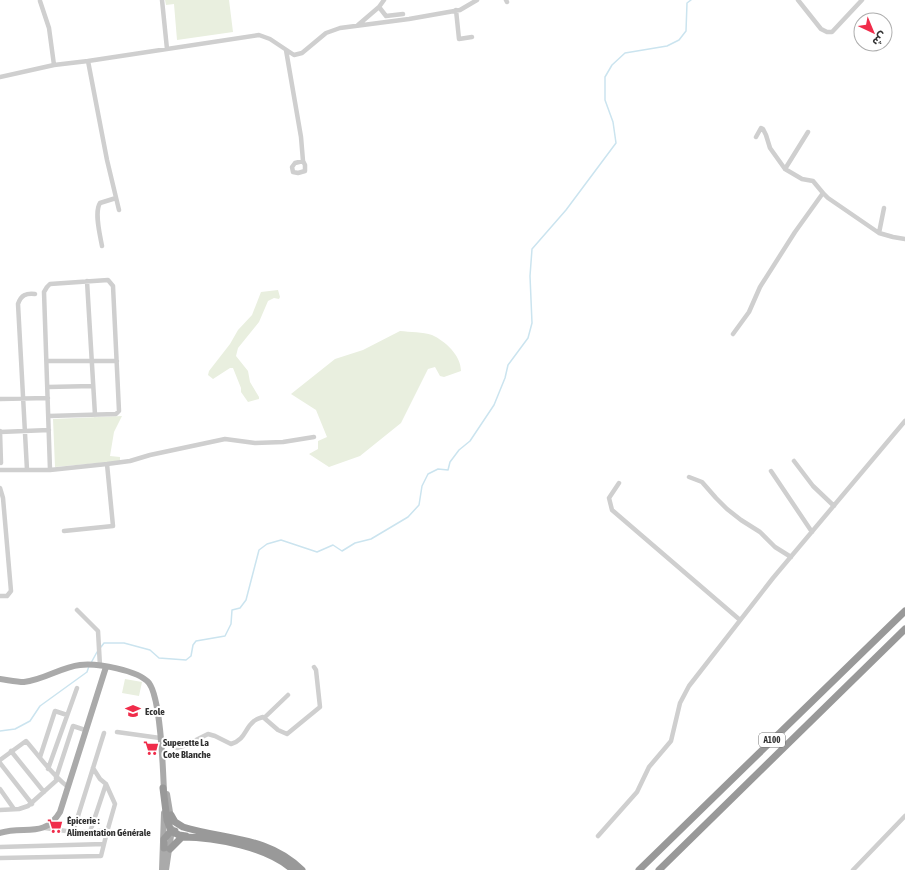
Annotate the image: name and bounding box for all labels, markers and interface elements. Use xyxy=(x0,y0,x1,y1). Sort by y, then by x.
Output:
north arrow xyxy=(853,12,893,52)
text: ش xyxy=(870,29,890,49)
school or university icon: Ecole xyxy=(124,702,142,720)
place label: Ecole xyxy=(145,706,165,717)
road number: A100 xyxy=(759,733,785,747)
place label: Superette La Cote Blanche xyxy=(163,737,211,760)
supermarket icon: Superette La Cote Blanche xyxy=(142,739,160,757)
place label: Épicerie : Alimentation Générale xyxy=(66,815,151,838)
supermarket icon: Épicerie : Alimentation Générale xyxy=(46,817,64,835)

